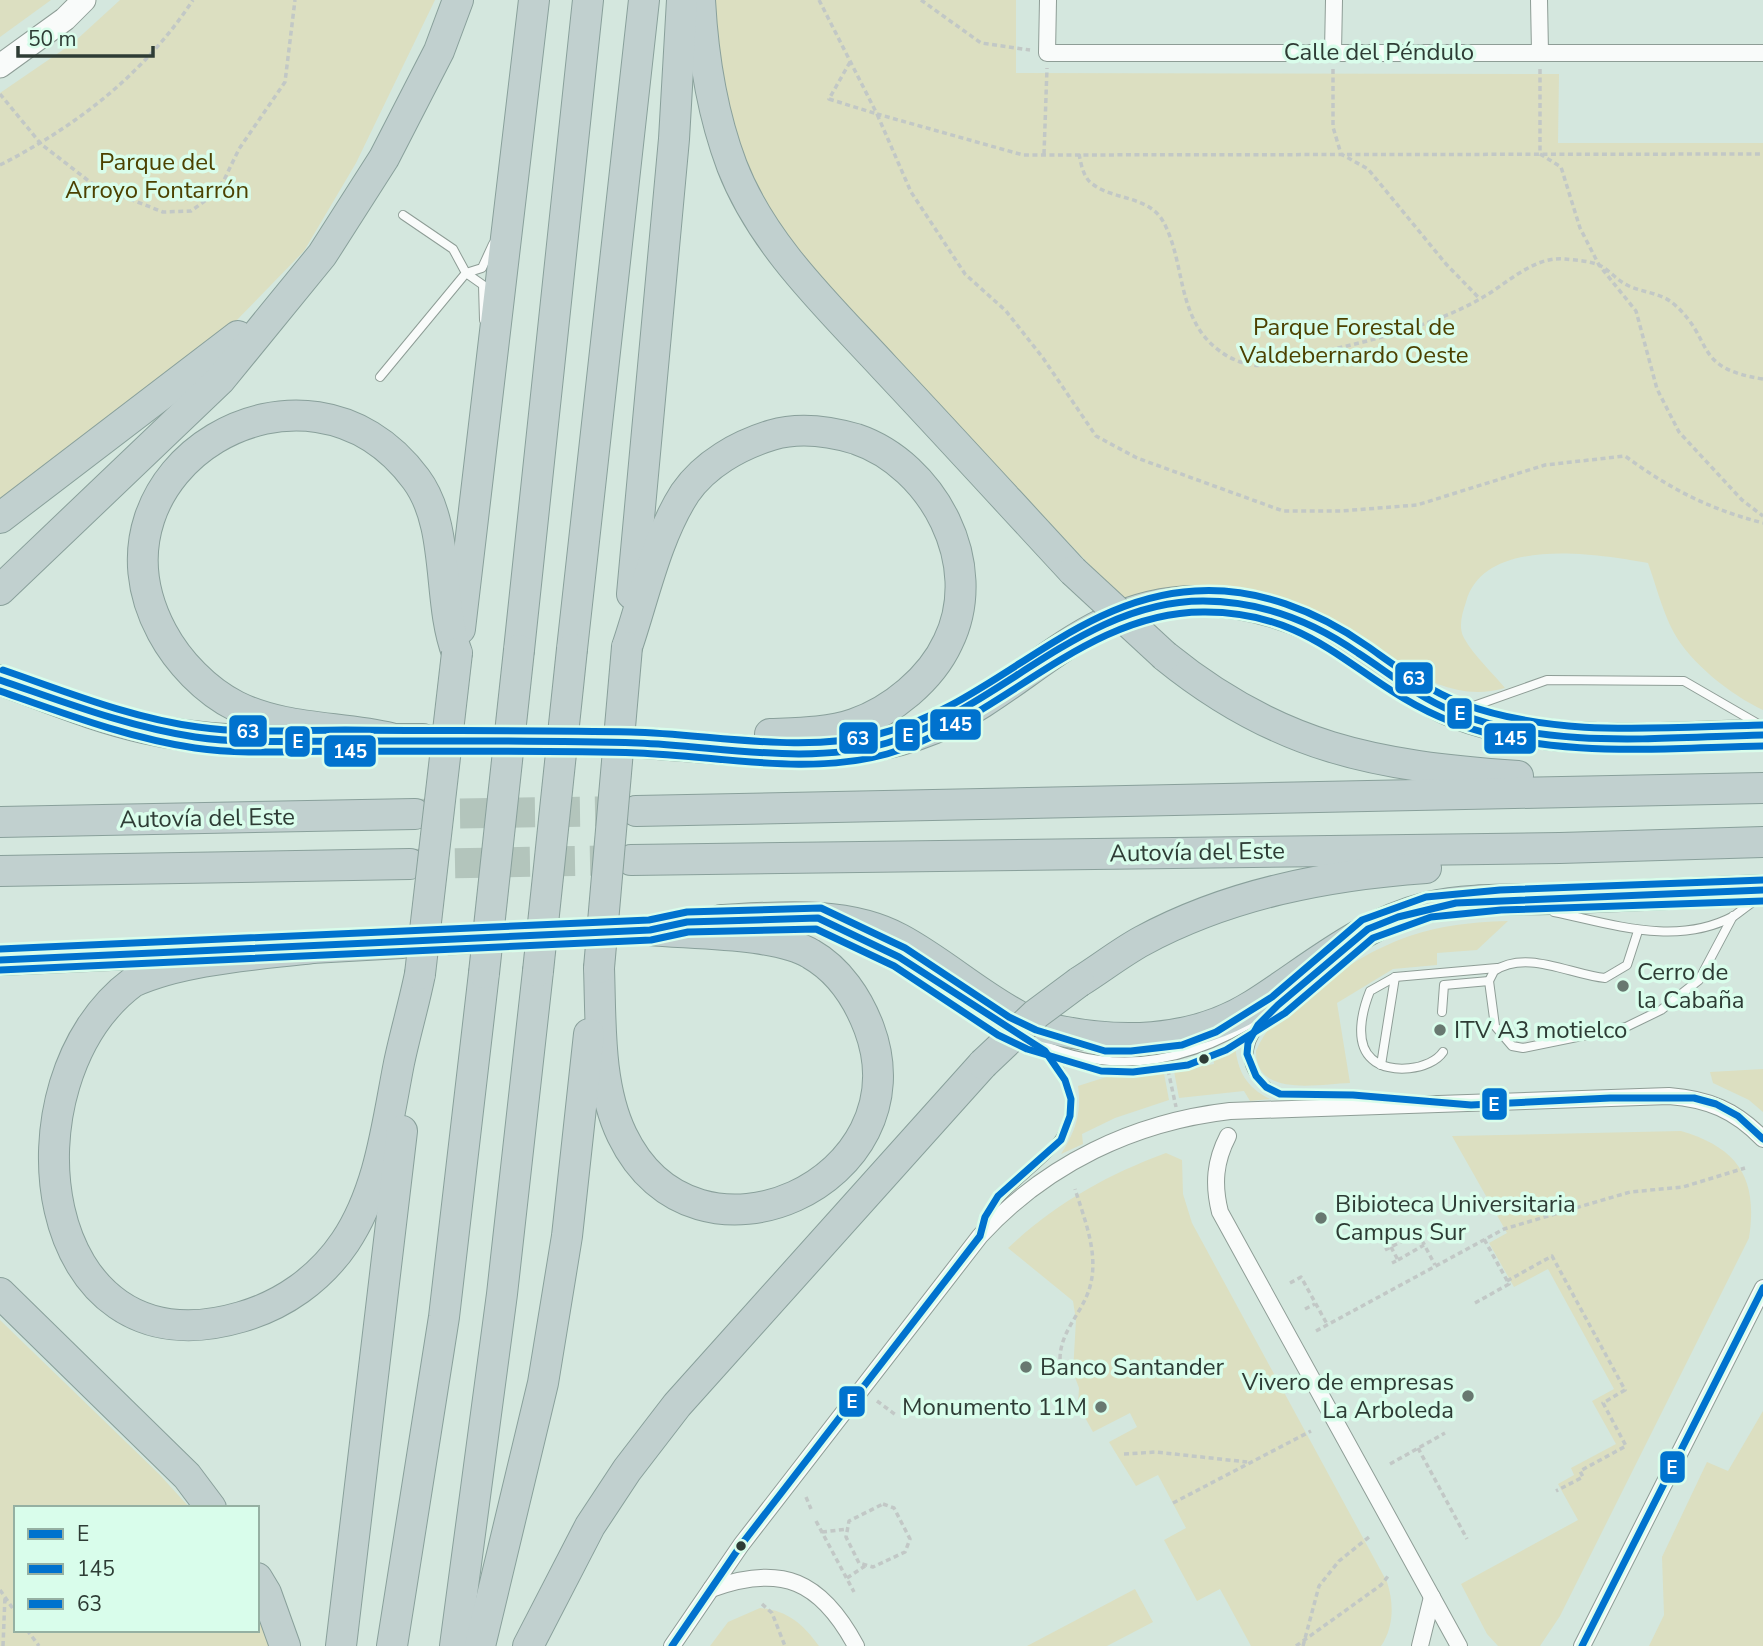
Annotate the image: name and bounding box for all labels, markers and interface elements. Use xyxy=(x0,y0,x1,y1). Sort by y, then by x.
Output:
scale bar xyxy=(18,14,152,58)
text: 50 m xyxy=(28,25,77,53)
street label: Calle del Péndulo xyxy=(1284,36,1474,68)
park label: Parque del Arroyo Fontarrón xyxy=(65,146,249,206)
park label: Parque Forestal de Valdebernardo Oeste xyxy=(1239,311,1468,371)
line badge: 63 xyxy=(1394,661,1434,695)
text: 63 xyxy=(1403,666,1425,692)
line badge: E xyxy=(1446,697,1473,730)
text: E xyxy=(1454,701,1466,727)
line badge: 145 xyxy=(929,708,982,741)
text: 145 xyxy=(938,712,972,738)
line badge: 63 xyxy=(228,714,268,748)
line badge: E xyxy=(894,718,921,752)
text: 63 xyxy=(237,719,259,745)
line badge: 63 xyxy=(838,721,879,755)
line badge: 145 xyxy=(1483,722,1537,755)
text: E xyxy=(902,723,914,749)
line badge: E xyxy=(284,725,311,758)
text: 63 xyxy=(847,726,869,752)
text: 145 xyxy=(1493,726,1527,752)
text: E xyxy=(292,729,304,755)
line badge: 145 xyxy=(323,734,377,768)
text: 145 xyxy=(333,739,367,765)
street label: Autovía del Este xyxy=(119,800,295,836)
street label: Autovía del Este xyxy=(1109,834,1285,870)
place label: Cerro de la Cabaña xyxy=(1637,956,1745,1016)
marker: Cerro de la Cabaña xyxy=(1615,978,1631,994)
place label: ITV A3 motielco xyxy=(1454,1014,1627,1046)
marker: ITV A3 motielco xyxy=(1432,1022,1448,1038)
unlabelled marker xyxy=(1197,1052,1211,1066)
line badge: E xyxy=(1481,1087,1508,1121)
text: E xyxy=(1488,1092,1500,1118)
place label: Bibioteca Universitaria Campus Sur xyxy=(1335,1188,1576,1248)
marker: Bibioteca Universitaria Campus Sur xyxy=(1313,1210,1329,1226)
place label: Banco Santander xyxy=(1040,1351,1225,1383)
marker: Banco Santander xyxy=(1018,1359,1034,1375)
place label: Vivero de empresas La Arboleda xyxy=(1241,1366,1454,1426)
line badge: E xyxy=(838,1385,866,1418)
marker: Vivero de empresas La Arboleda xyxy=(1460,1388,1476,1404)
text: E xyxy=(846,1389,858,1415)
place label: Monumento 11M xyxy=(902,1391,1087,1423)
marker: Monumento 11M xyxy=(1093,1399,1109,1415)
line badge: E xyxy=(1659,1450,1686,1484)
text: E xyxy=(1666,1455,1678,1481)
legend xyxy=(14,1506,259,1632)
text: E xyxy=(77,1520,89,1548)
unlabelled marker xyxy=(734,1539,748,1553)
text: 145 xyxy=(77,1555,115,1583)
text: 63 xyxy=(77,1590,102,1618)

